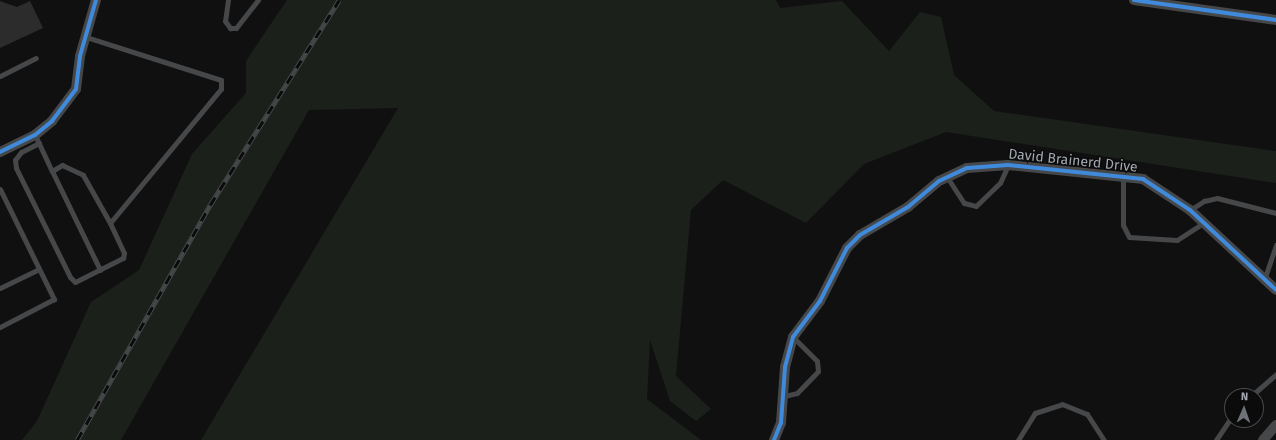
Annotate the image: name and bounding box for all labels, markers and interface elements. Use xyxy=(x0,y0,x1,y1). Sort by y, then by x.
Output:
street label: David Brainerd Drive xyxy=(1008,146,1138,176)
north arrow xyxy=(1224,388,1264,428)
text: N xyxy=(1241,390,1248,403)

